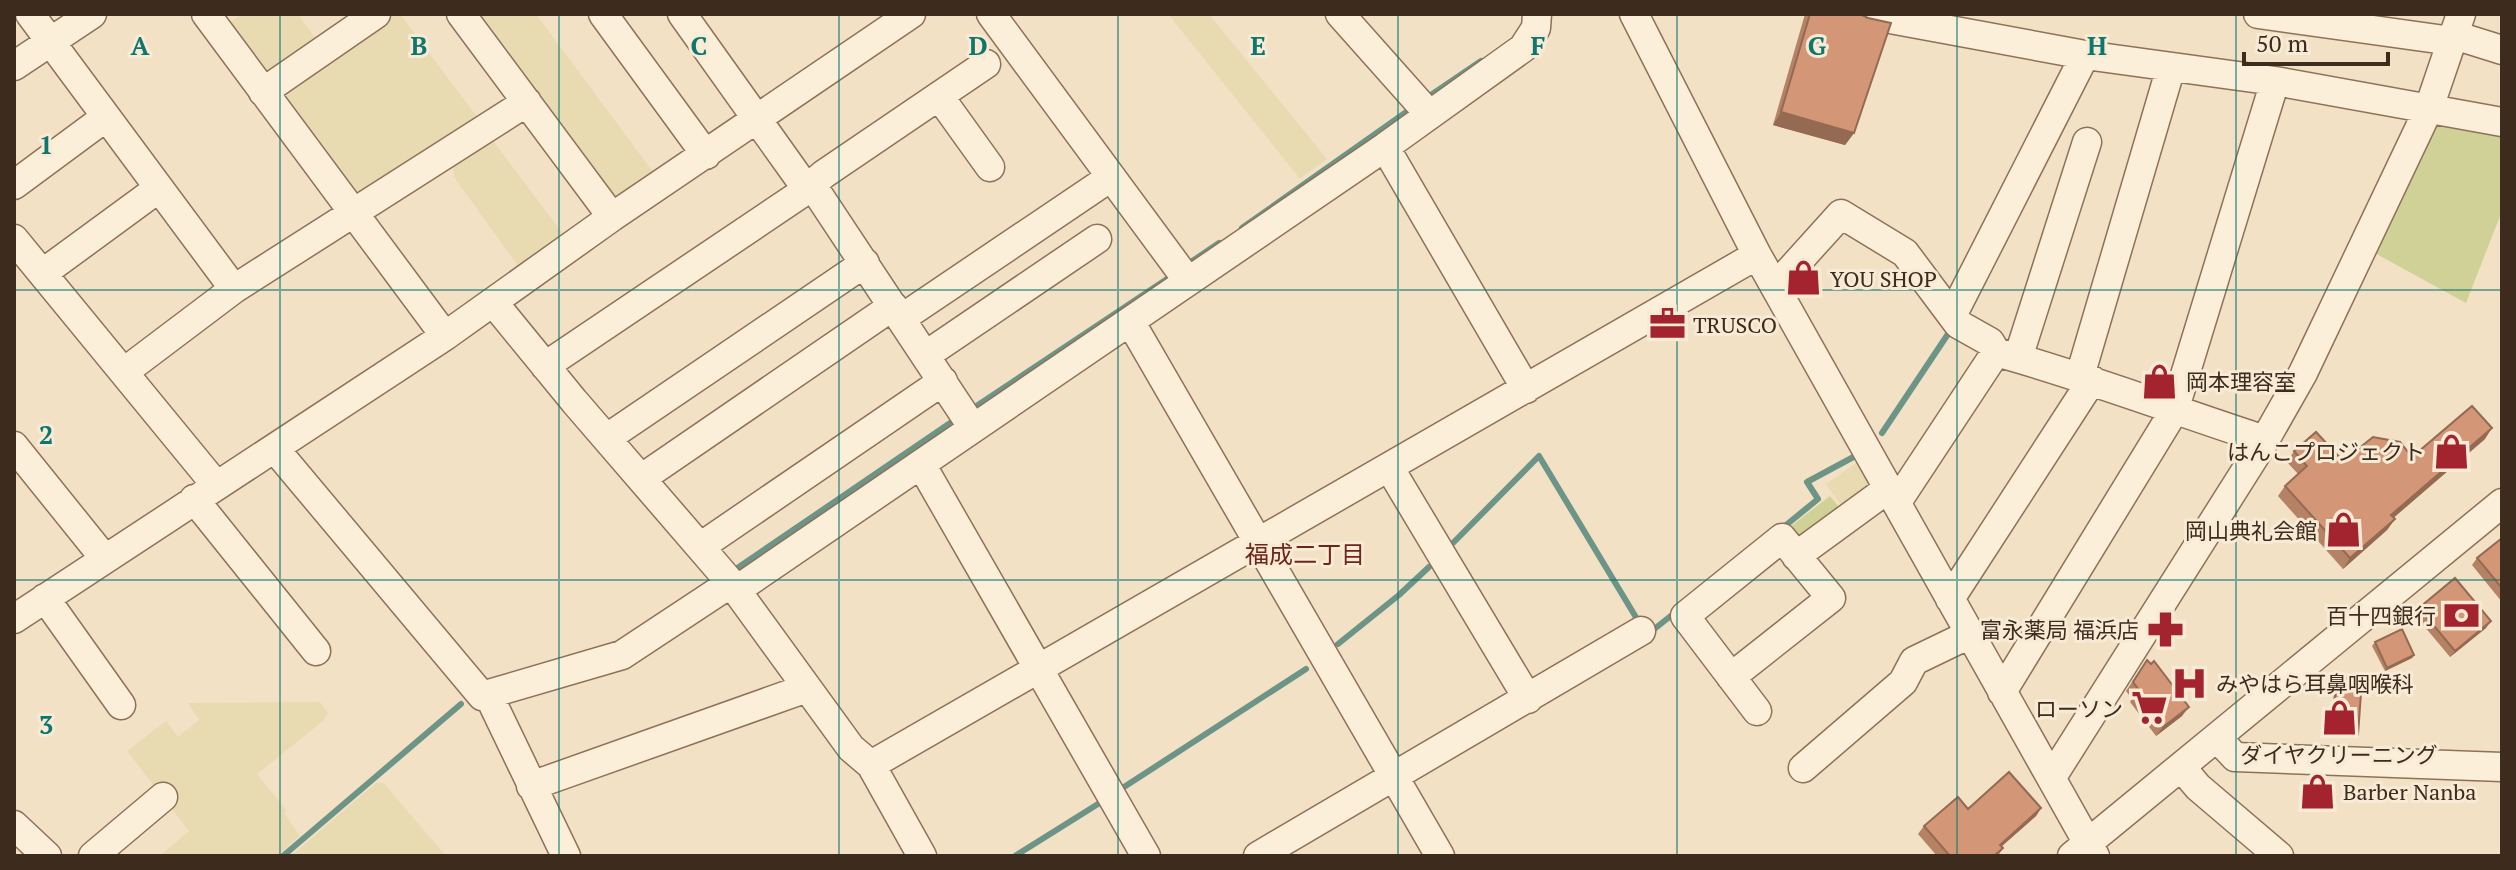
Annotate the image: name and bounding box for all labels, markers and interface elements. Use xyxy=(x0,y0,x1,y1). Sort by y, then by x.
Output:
scale bar xyxy=(2244,16,2388,66)
text: 50 m xyxy=(2256,27,2308,59)
text: A xyxy=(131,28,150,62)
text: B xyxy=(411,28,427,62)
text: C xyxy=(691,28,707,62)
text: D xyxy=(968,28,988,62)
text: E xyxy=(1250,28,1266,62)
text: F xyxy=(1531,28,1546,62)
text: G xyxy=(1808,28,1827,62)
text: H xyxy=(2087,28,2107,62)
text: 1 xyxy=(39,127,53,161)
shop icon: YOU SHOP xyxy=(1785,259,1823,297)
place label: YOU SHOP xyxy=(1830,264,1937,293)
office icon: TRUSCO xyxy=(1648,305,1686,343)
place label: TRUSCO xyxy=(1693,310,1777,339)
shop icon: 岡本理容室 xyxy=(2141,362,2179,400)
place label: 岡本理容室 xyxy=(2186,367,2296,396)
text: 2 xyxy=(39,417,53,451)
shop icon: はんこプロジェクト xyxy=(2432,432,2470,470)
place label: はんこプロジェクト xyxy=(2227,437,2425,466)
shop icon: 岡山典礼会館 xyxy=(2324,511,2362,549)
place label: 岡山典礼会館 xyxy=(2185,516,2317,545)
district label: 福成二丁目 xyxy=(1245,538,1365,570)
bank icon: 百十四銀行 xyxy=(2443,596,2481,634)
place label: 百十四銀行 xyxy=(2326,601,2436,630)
pharmacy icon: 富永薬局 福浜店 xyxy=(2146,610,2184,648)
place label: 富永薬局 福浜店 xyxy=(1980,615,2139,644)
hospital icon: みやはら耳鼻咽喉科 xyxy=(2171,664,2209,702)
place label: みやはら耳鼻咽喉科 xyxy=(2216,669,2414,698)
supermarket icon: ローソン xyxy=(2130,689,2168,727)
place label: ローソン xyxy=(2035,694,2123,723)
shop icon: ダイヤクリーニング xyxy=(2320,699,2358,737)
text: 3 xyxy=(39,707,53,741)
place label: ダイヤクリーニング xyxy=(2240,740,2438,769)
shop icon: Barber Nanba xyxy=(2298,772,2336,810)
place label: Barber Nanba xyxy=(2343,777,2476,806)

